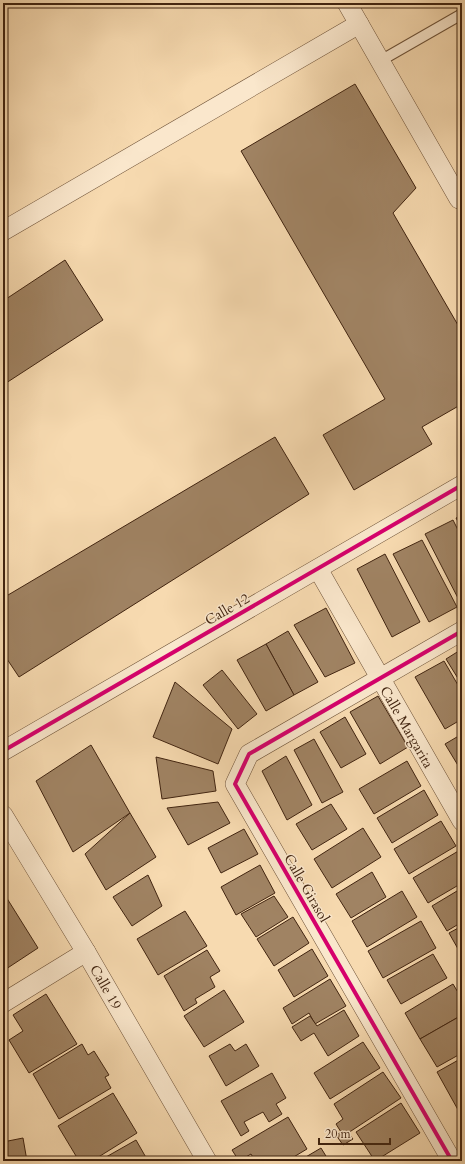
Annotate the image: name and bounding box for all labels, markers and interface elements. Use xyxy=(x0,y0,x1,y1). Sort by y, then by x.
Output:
street label: Calle 12 xyxy=(202,589,253,630)
street label: Calle Margarita xyxy=(375,683,438,772)
street label: Calle Girasol xyxy=(279,851,334,926)
street label: Calle 19 xyxy=(85,962,126,1013)
scale bar xyxy=(319,1120,390,1146)
text: 20 m xyxy=(325,1126,352,1142)

